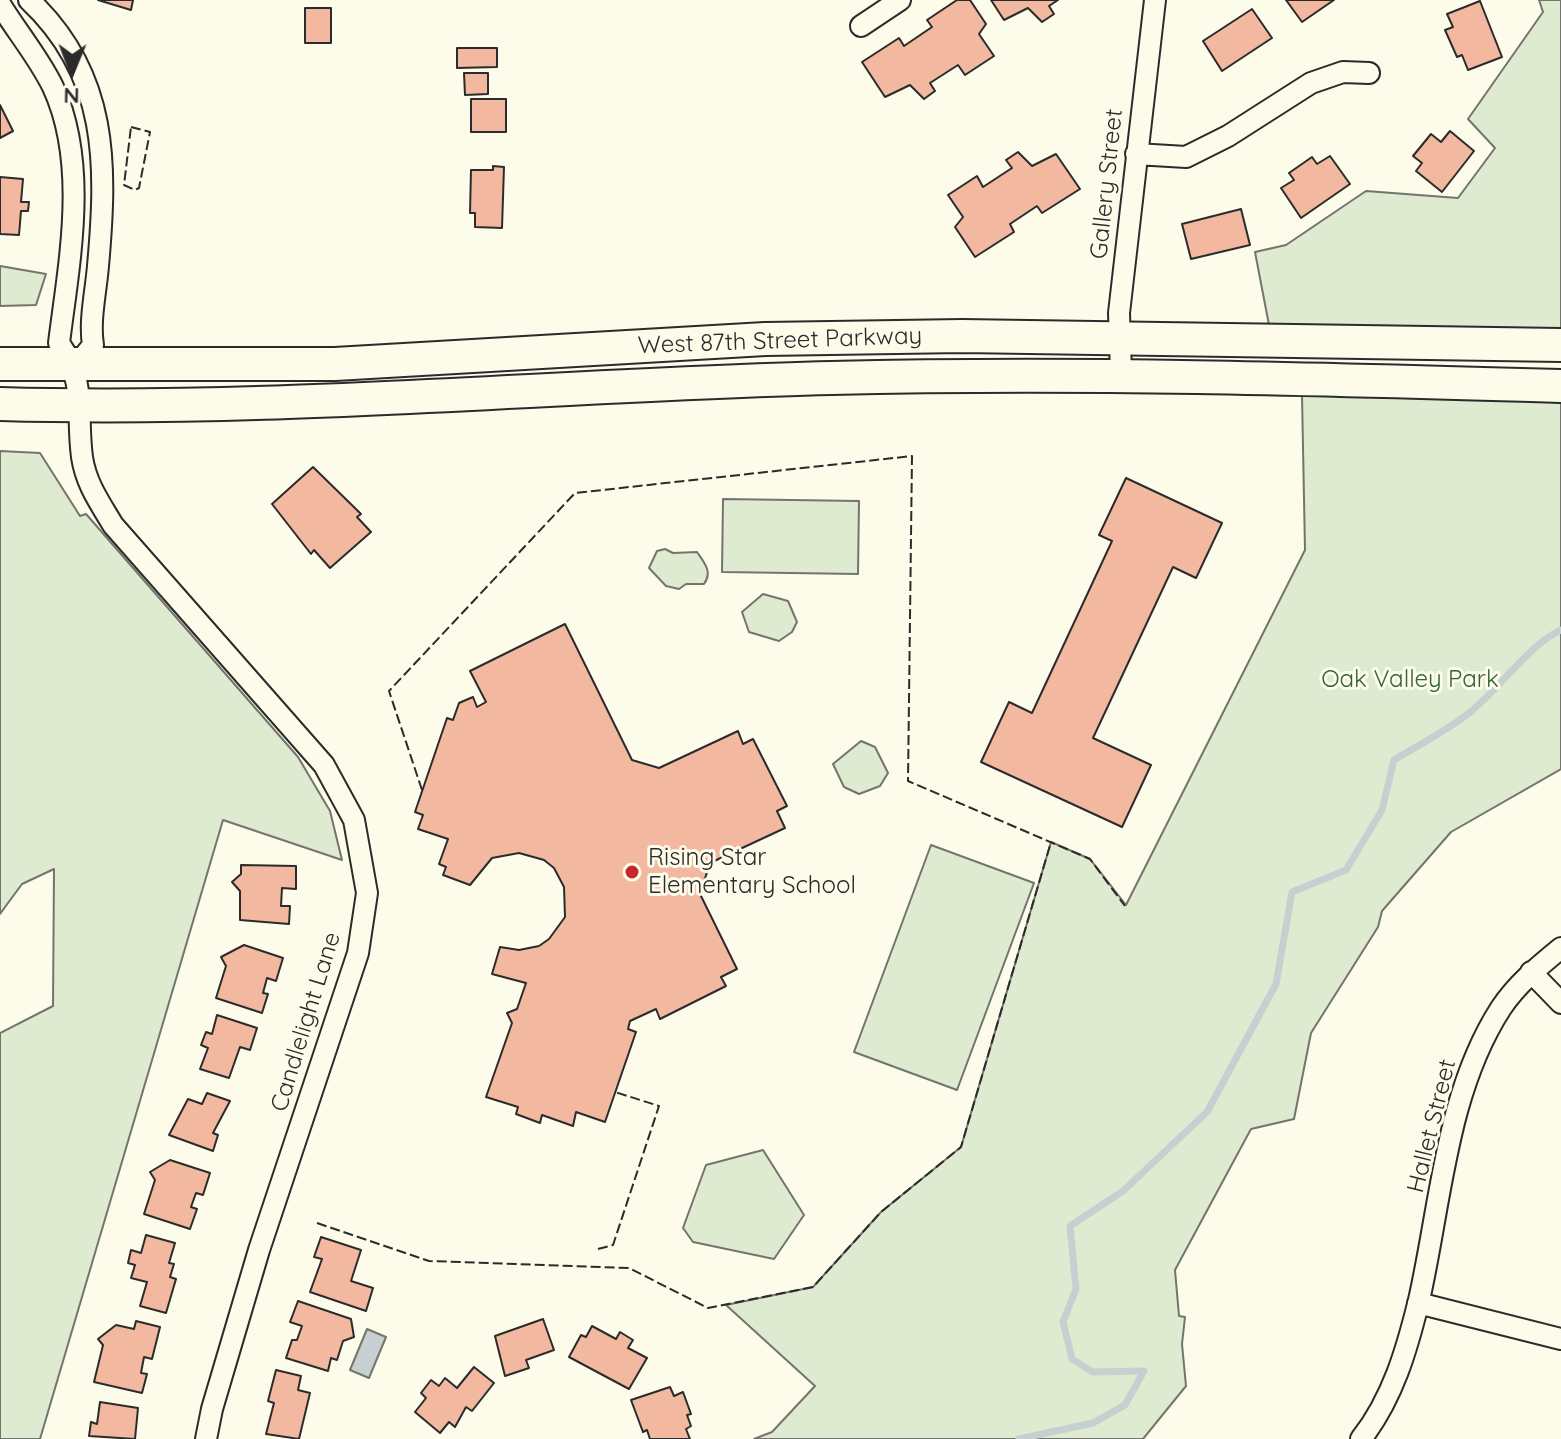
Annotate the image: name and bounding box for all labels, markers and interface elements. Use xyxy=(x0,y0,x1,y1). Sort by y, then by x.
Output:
north arrow xyxy=(32,32,112,112)
text: N xyxy=(63,82,80,110)
street label: Gallery Street xyxy=(1085,107,1129,261)
street label: West 87th Street Parkway xyxy=(637,322,923,360)
park label: Oak Valley Park xyxy=(1321,666,1499,694)
place label: Rising Star Elementary School xyxy=(648,844,856,900)
marker: Rising Star Elementary School xyxy=(623,863,641,881)
street label: Candlelight Lane xyxy=(265,929,347,1115)
street label: Hallet Street xyxy=(1402,1056,1462,1196)

